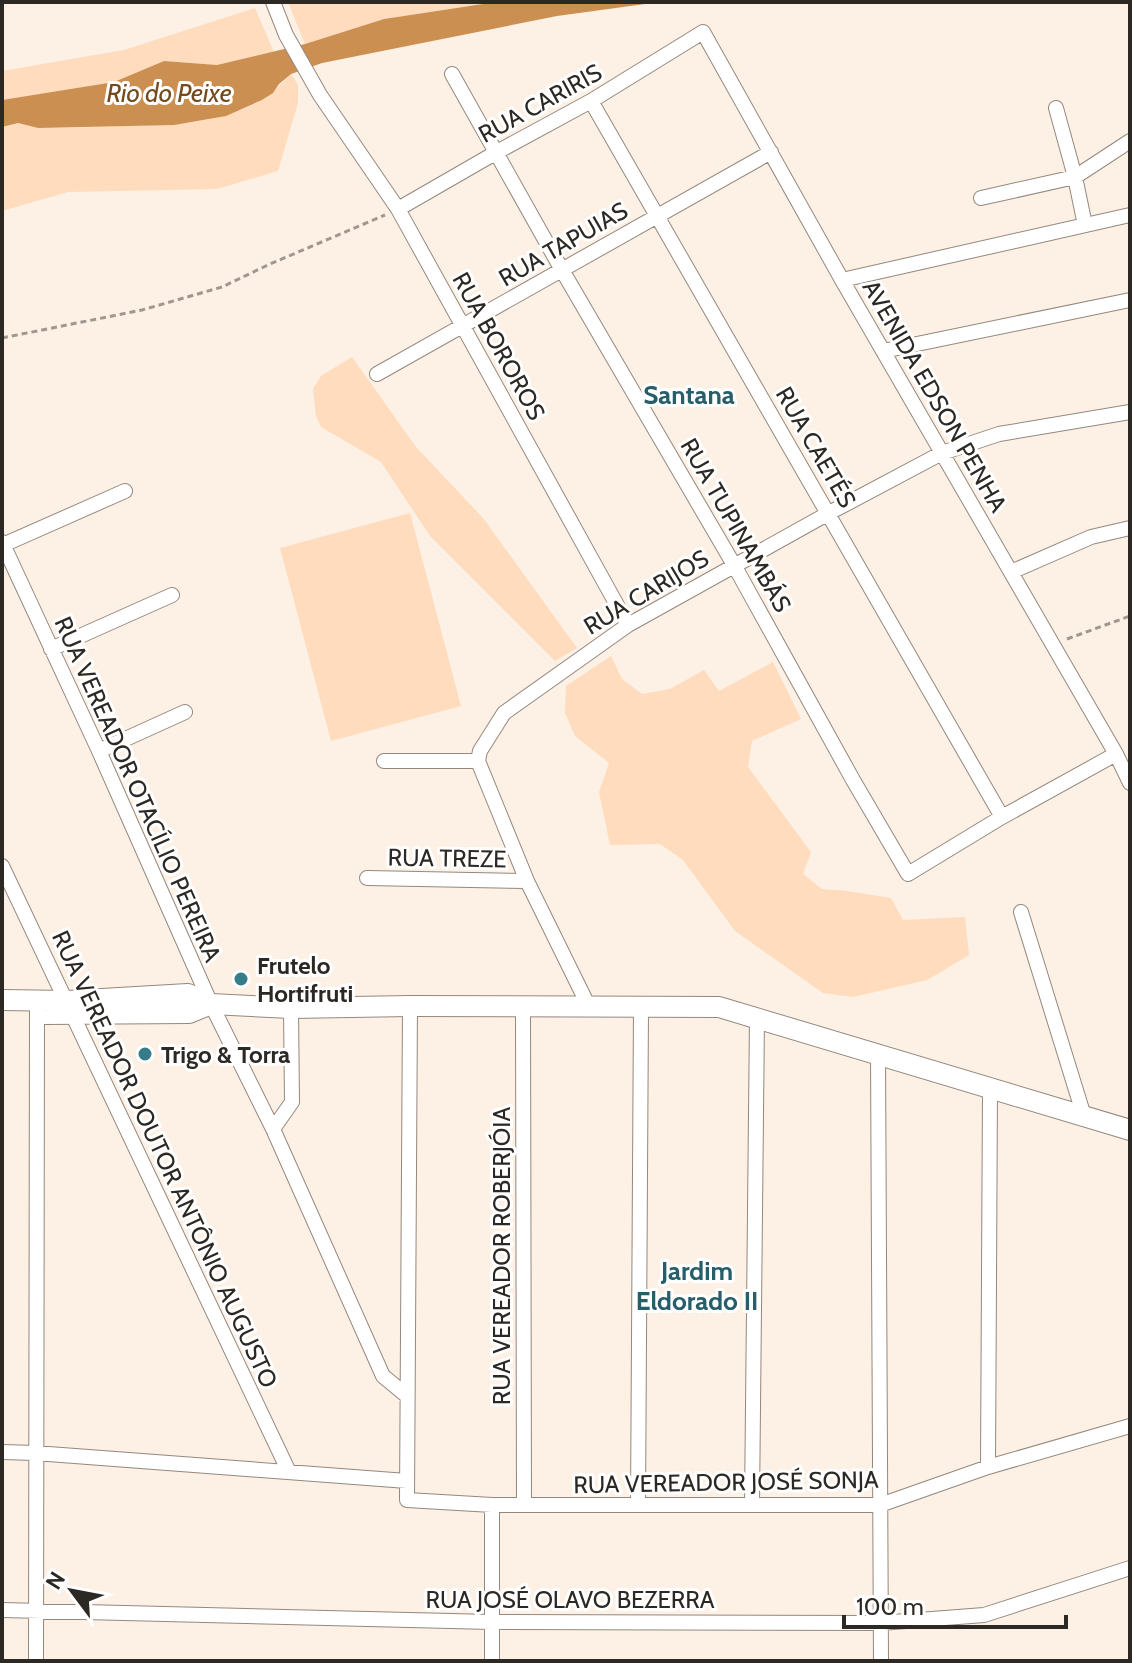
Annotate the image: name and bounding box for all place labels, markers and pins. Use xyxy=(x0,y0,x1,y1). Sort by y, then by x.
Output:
place label: Frutelo Hortifruti xyxy=(257,951,353,1008)
marker: Frutelo Hortifruti xyxy=(232,970,250,988)
place label: Trigo & Torra xyxy=(161,1040,290,1069)
marker: Trigo & Torra xyxy=(136,1045,154,1063)

